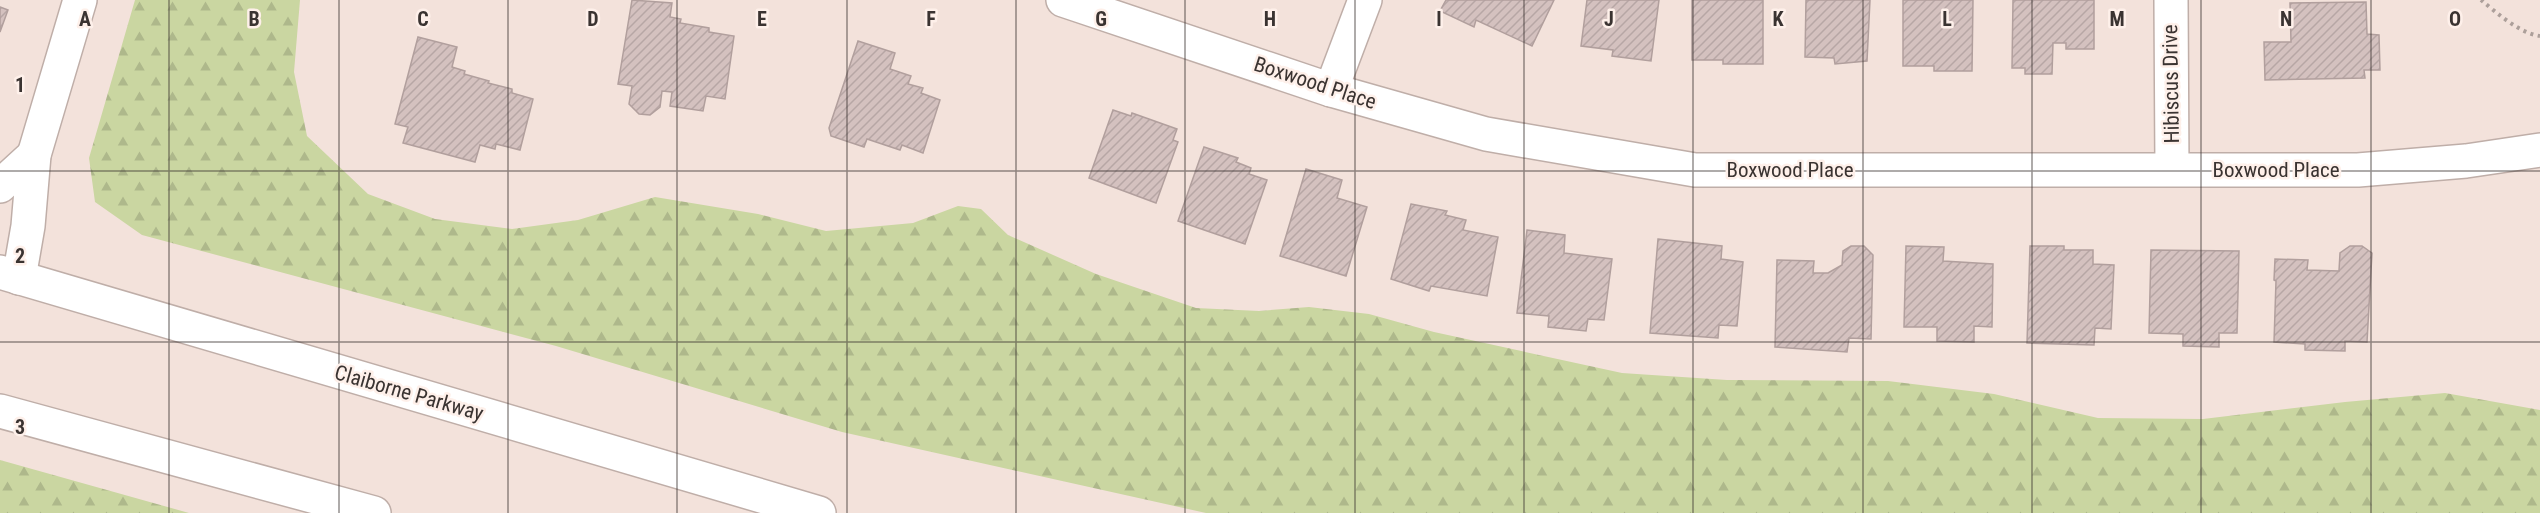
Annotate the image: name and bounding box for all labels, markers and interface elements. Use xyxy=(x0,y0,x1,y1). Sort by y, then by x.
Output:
text: A xyxy=(79,7,91,31)
text: B xyxy=(248,7,260,31)
text: C xyxy=(417,7,429,31)
text: D xyxy=(587,7,599,31)
text: E xyxy=(757,7,767,31)
text: F xyxy=(926,7,936,31)
text: G xyxy=(1095,7,1107,31)
text: H xyxy=(1264,7,1276,31)
text: I xyxy=(1436,7,1442,31)
text: J xyxy=(1604,7,1614,31)
text: K xyxy=(1772,7,1784,31)
text: L xyxy=(1942,7,1952,31)
text: M xyxy=(2109,7,2125,31)
text: N xyxy=(2280,7,2292,31)
text: O xyxy=(2449,7,2461,31)
street label: Hibiscus Drive xyxy=(2158,24,2184,144)
street label: Boxwood Place xyxy=(1251,52,1379,114)
text: 1 xyxy=(15,73,25,97)
street label: Boxwood Place xyxy=(1726,158,1854,182)
street label: Boxwood Place xyxy=(2212,158,2340,182)
text: 2 xyxy=(15,244,25,268)
street label: Claiborne Parkway xyxy=(332,360,486,426)
text: 3 xyxy=(15,415,25,439)

